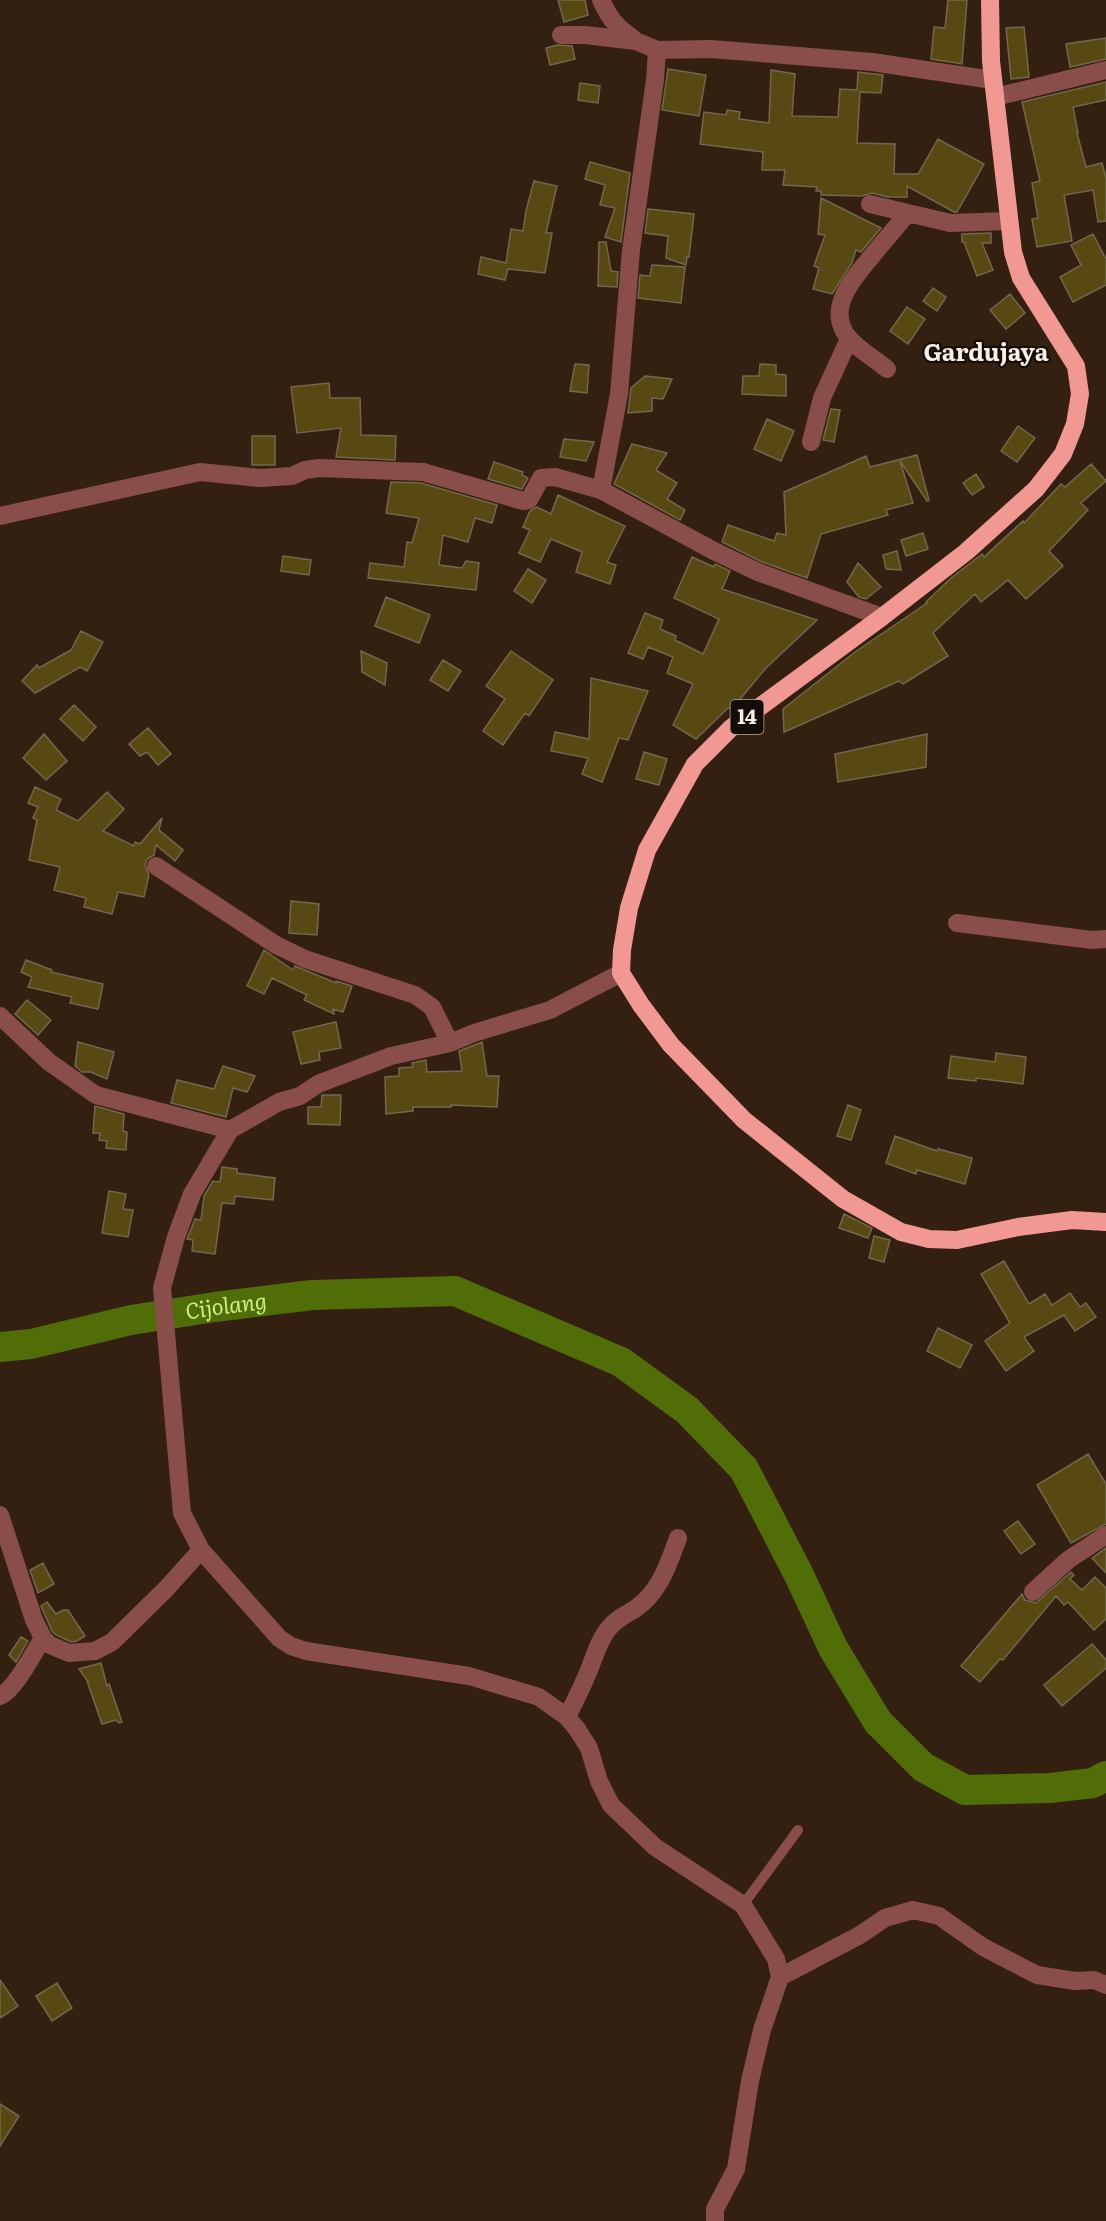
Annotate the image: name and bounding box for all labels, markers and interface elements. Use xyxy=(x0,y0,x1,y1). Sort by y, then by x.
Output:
district label: Gardujaya xyxy=(923,333,1049,368)
road number: 14 xyxy=(730,700,764,734)
water label: Cijolang xyxy=(183,1283,268,1326)

